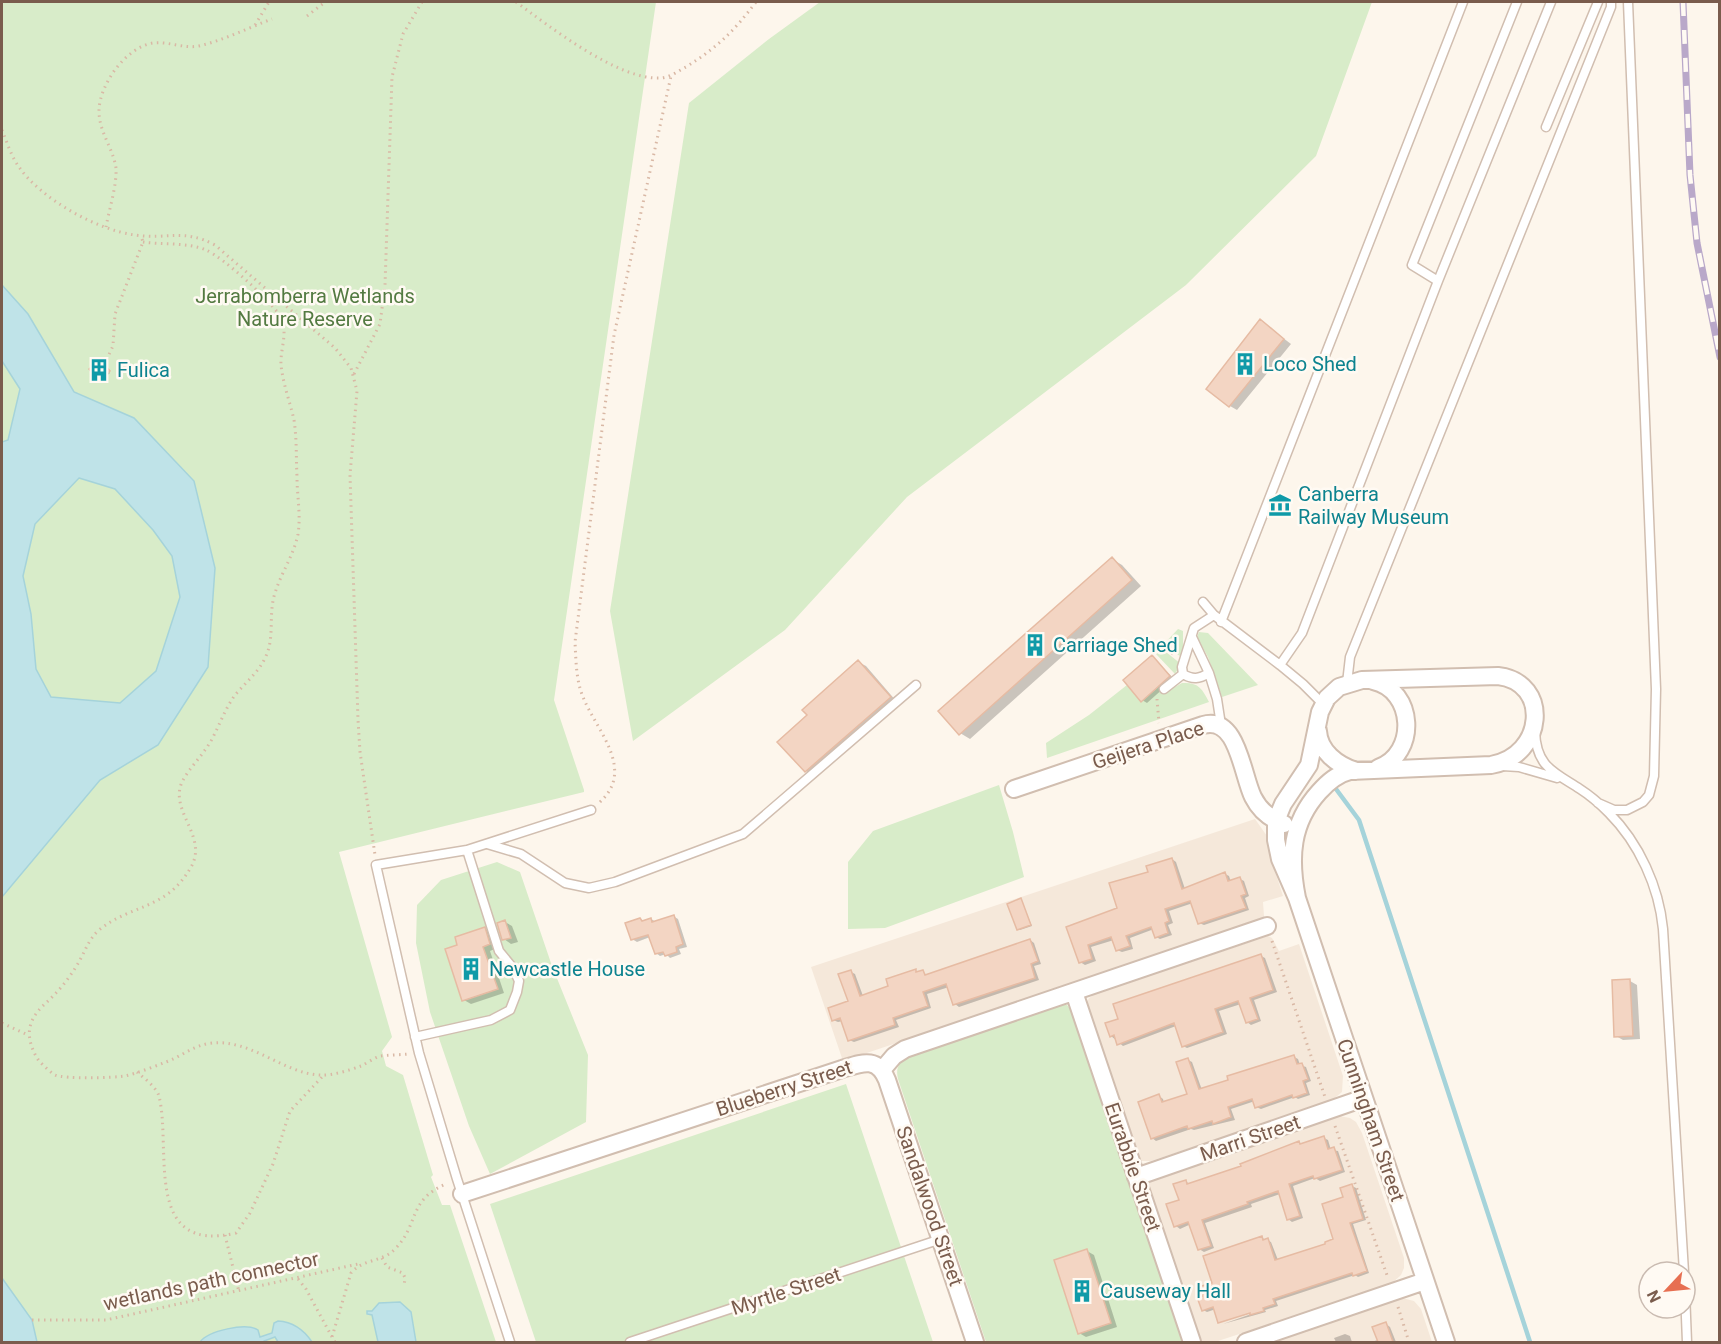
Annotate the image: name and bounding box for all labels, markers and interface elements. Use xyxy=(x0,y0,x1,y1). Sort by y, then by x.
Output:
park label: Jerrabomberra Wetlands Nature Reserve xyxy=(195,284,415,331)
building icon: Loco Shed xyxy=(1232,351,1258,377)
place label: Loco Shed xyxy=(1263,352,1357,376)
building icon: Fulica xyxy=(86,357,112,383)
place label: Fulica xyxy=(117,358,170,382)
place label: Canberra Railway Museum xyxy=(1298,482,1449,529)
museum icon: Canberra Railway Museum xyxy=(1267,492,1293,518)
building icon: Carriage Shed xyxy=(1022,632,1048,658)
place label: Carriage Shed xyxy=(1053,633,1178,657)
street label: Geijera Place xyxy=(1089,716,1207,774)
building icon: Newcastle House xyxy=(458,956,484,982)
place label: Newcastle House xyxy=(489,957,645,981)
street label: Cunningham Street xyxy=(1332,1036,1410,1204)
street label: Blueberry Street xyxy=(713,1055,855,1121)
street label: Eurabbie Street xyxy=(1100,1099,1166,1235)
street label: Marri Street xyxy=(1197,1110,1303,1166)
street label: Sandalwood Street xyxy=(891,1123,969,1289)
street label: wetlands path connector xyxy=(101,1246,321,1316)
north arrow xyxy=(1637,1260,1697,1320)
street label: Myrtle Street xyxy=(728,1262,844,1320)
building icon: Causeway Hall xyxy=(1069,1278,1095,1304)
place label: Causeway Hall xyxy=(1100,1279,1231,1303)
text: N xyxy=(1643,1287,1665,1306)

